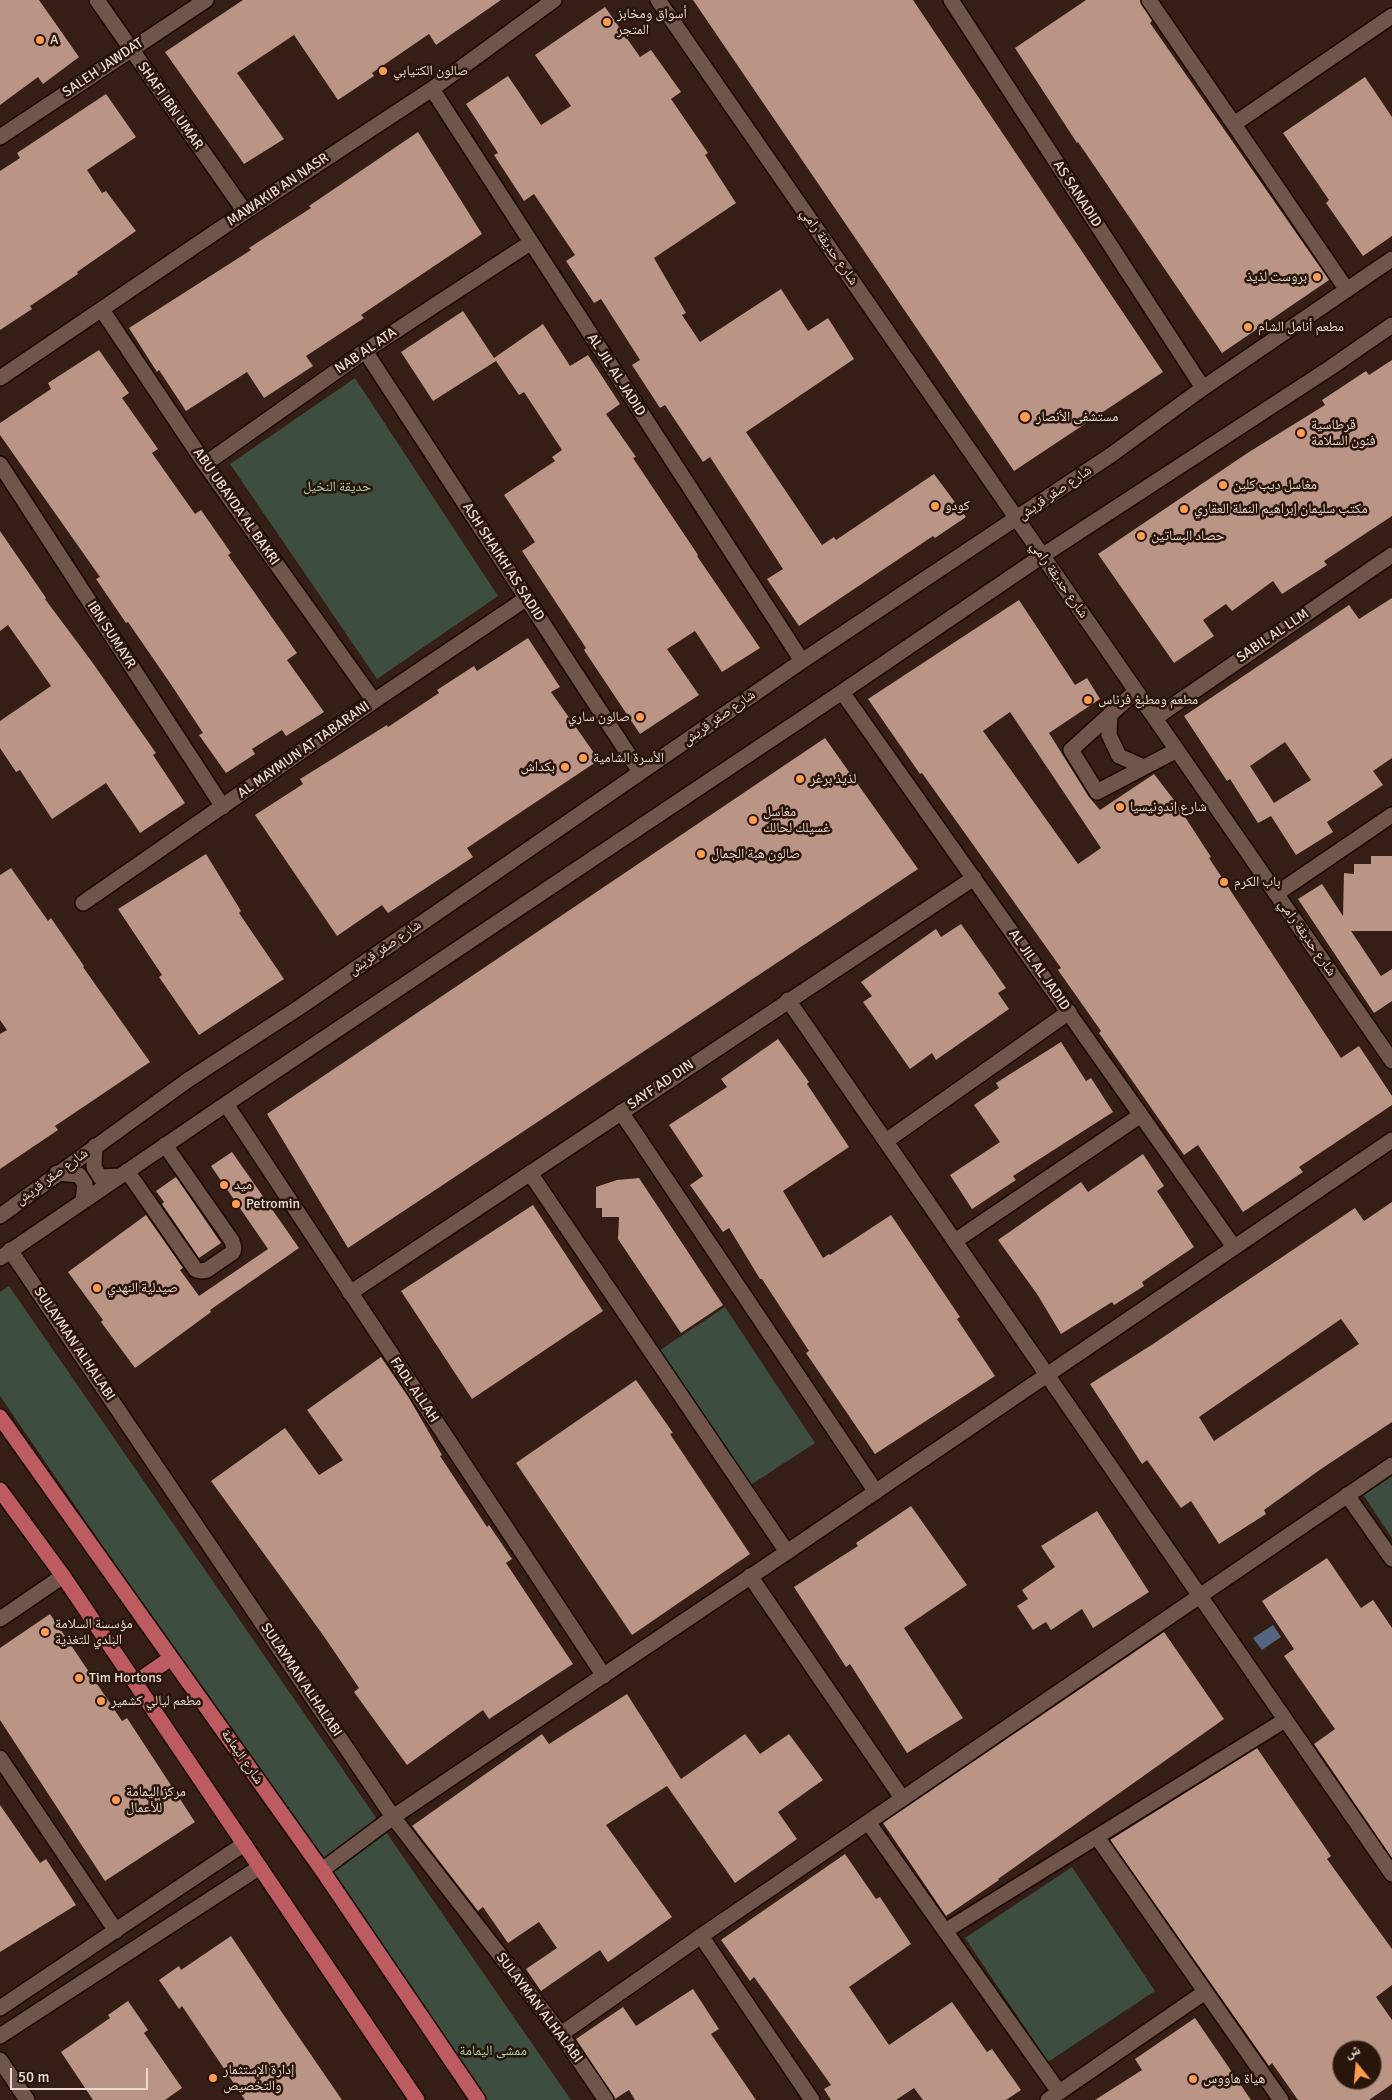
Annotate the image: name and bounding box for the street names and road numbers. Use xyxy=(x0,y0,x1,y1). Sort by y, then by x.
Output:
street label: SALEH JAWDAT xyxy=(60,35,146,101)
street label: SHAFI IBN UMAR xyxy=(134,59,206,153)
street label: MAWAKIB AN NASR xyxy=(224,150,332,230)
street label: AS SANADID xyxy=(1049,158,1105,230)
street label: شارع حديقة رامي xyxy=(796,205,862,289)
street label: NAB AL ATA xyxy=(332,324,400,378)
street label: AL JIL AL JADID xyxy=(583,331,649,419)
street label: ABU UBAYDA AL BAKRI xyxy=(189,445,283,569)
street label: شارع صقر قريش xyxy=(1015,462,1095,524)
street label: ASH SHAIKH AS SADID xyxy=(458,500,548,624)
street label: شارع حديقة رامي xyxy=(1026,538,1092,622)
street label: IBN SUMAYR xyxy=(83,598,139,672)
street label: SABIL AL LLM xyxy=(1234,606,1312,666)
street label: شارع صقر قريش xyxy=(679,687,759,749)
street label: AL MAYMUN AT TABARANI xyxy=(235,698,373,802)
street label: شارع حديقة رامي xyxy=(1274,896,1340,980)
street label: شارع صقر قريش xyxy=(345,917,425,979)
street label: AL JIL AL JADID xyxy=(1005,926,1073,1014)
street label: SAYF AD DIN xyxy=(625,1057,697,1113)
street label: شارع صقر قريش xyxy=(13,1145,91,1209)
street label: SULAYMAN ALHALABI xyxy=(30,1284,118,1404)
street label: FADL ALLAH xyxy=(386,1354,442,1426)
street label: SULAYMAN ALHALABI xyxy=(257,1620,345,1740)
street label: شارع اليمامة xyxy=(217,1726,267,1788)
street label: SULAYMAN ALHALABI xyxy=(492,1950,586,2066)

